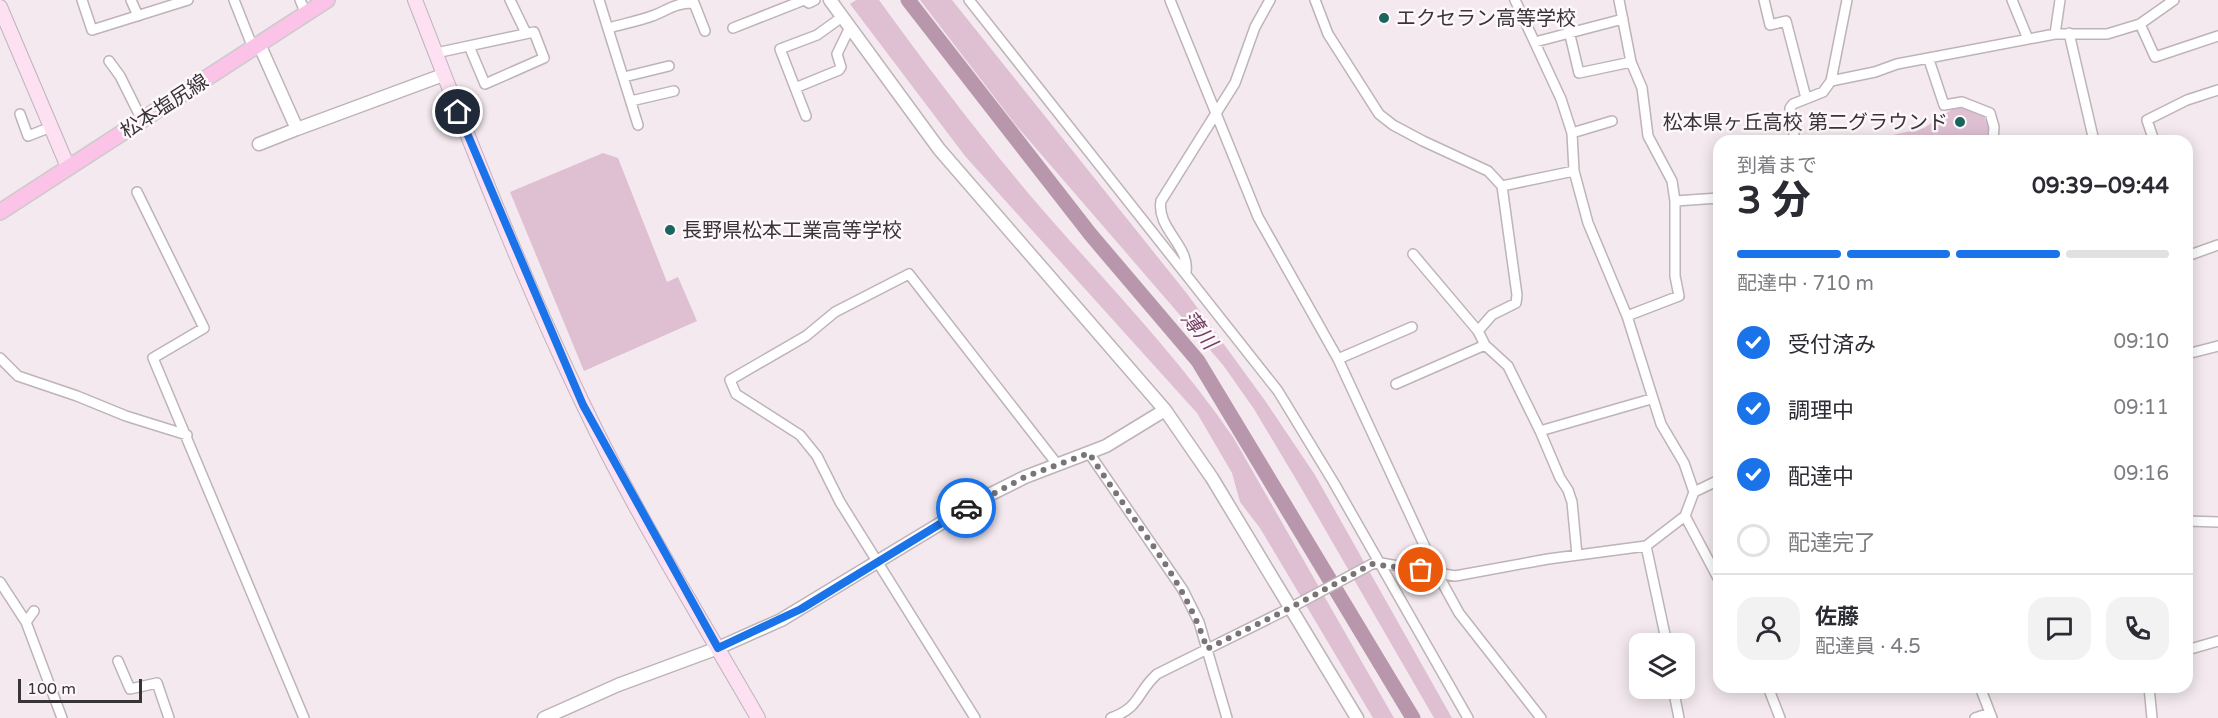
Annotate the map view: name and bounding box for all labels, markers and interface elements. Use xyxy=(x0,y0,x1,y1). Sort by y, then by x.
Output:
place label: エクセラン高等学校 xyxy=(1396,7,1576,31)
marker: エクセラン高等学校 xyxy=(1377,11,1391,25)
street label: 松本塩尻線 xyxy=(116,70,213,144)
pin xyxy=(432,86,483,137)
icon: home xyxy=(441,95,474,128)
place label: 松本県ヶ丘高校 第二グラウンド xyxy=(1663,111,1948,135)
marker: 松本県ヶ丘高校 第二グラウンド xyxy=(1953,115,1967,129)
text: 到着まで xyxy=(1737,154,1817,178)
text: 09:39–09:44 xyxy=(2032,173,2169,199)
text: 3 分 xyxy=(1737,177,1811,224)
place label: 長野県松本工業高等学校 xyxy=(682,219,902,243)
marker: 長野県松本工業高等学校 xyxy=(663,223,677,237)
text: 配達中 · 710 m xyxy=(1737,272,1874,296)
water label: 薄川 xyxy=(1176,306,1223,356)
icon: check xyxy=(1737,326,1770,359)
text: 09:10 xyxy=(2114,330,2169,354)
text: 受付済み xyxy=(1788,332,1876,358)
icon: check xyxy=(1737,392,1770,425)
text: 09:11 xyxy=(2114,396,2169,420)
text: 調理中 xyxy=(1788,398,1854,424)
icon: check xyxy=(1737,458,1770,491)
text: 09:16 xyxy=(2114,462,2169,486)
text: 配達中 xyxy=(1788,464,1854,490)
courier xyxy=(936,478,996,538)
icon: car xyxy=(950,492,983,525)
text: 配達完了 xyxy=(1788,530,1876,556)
pin xyxy=(1395,544,1446,595)
icon: bag xyxy=(1404,553,1437,586)
button: person xyxy=(1737,597,1800,660)
button: chat xyxy=(2028,597,2091,660)
button: phone xyxy=(2106,597,2169,660)
text: 佐藤 xyxy=(1815,604,1859,630)
map controls xyxy=(1629,633,1695,699)
button: layers xyxy=(1629,633,1695,699)
text: 配達員 · 4.5 xyxy=(1815,635,1921,659)
scale bar xyxy=(18,676,142,704)
text: 100 m xyxy=(27,679,76,699)

